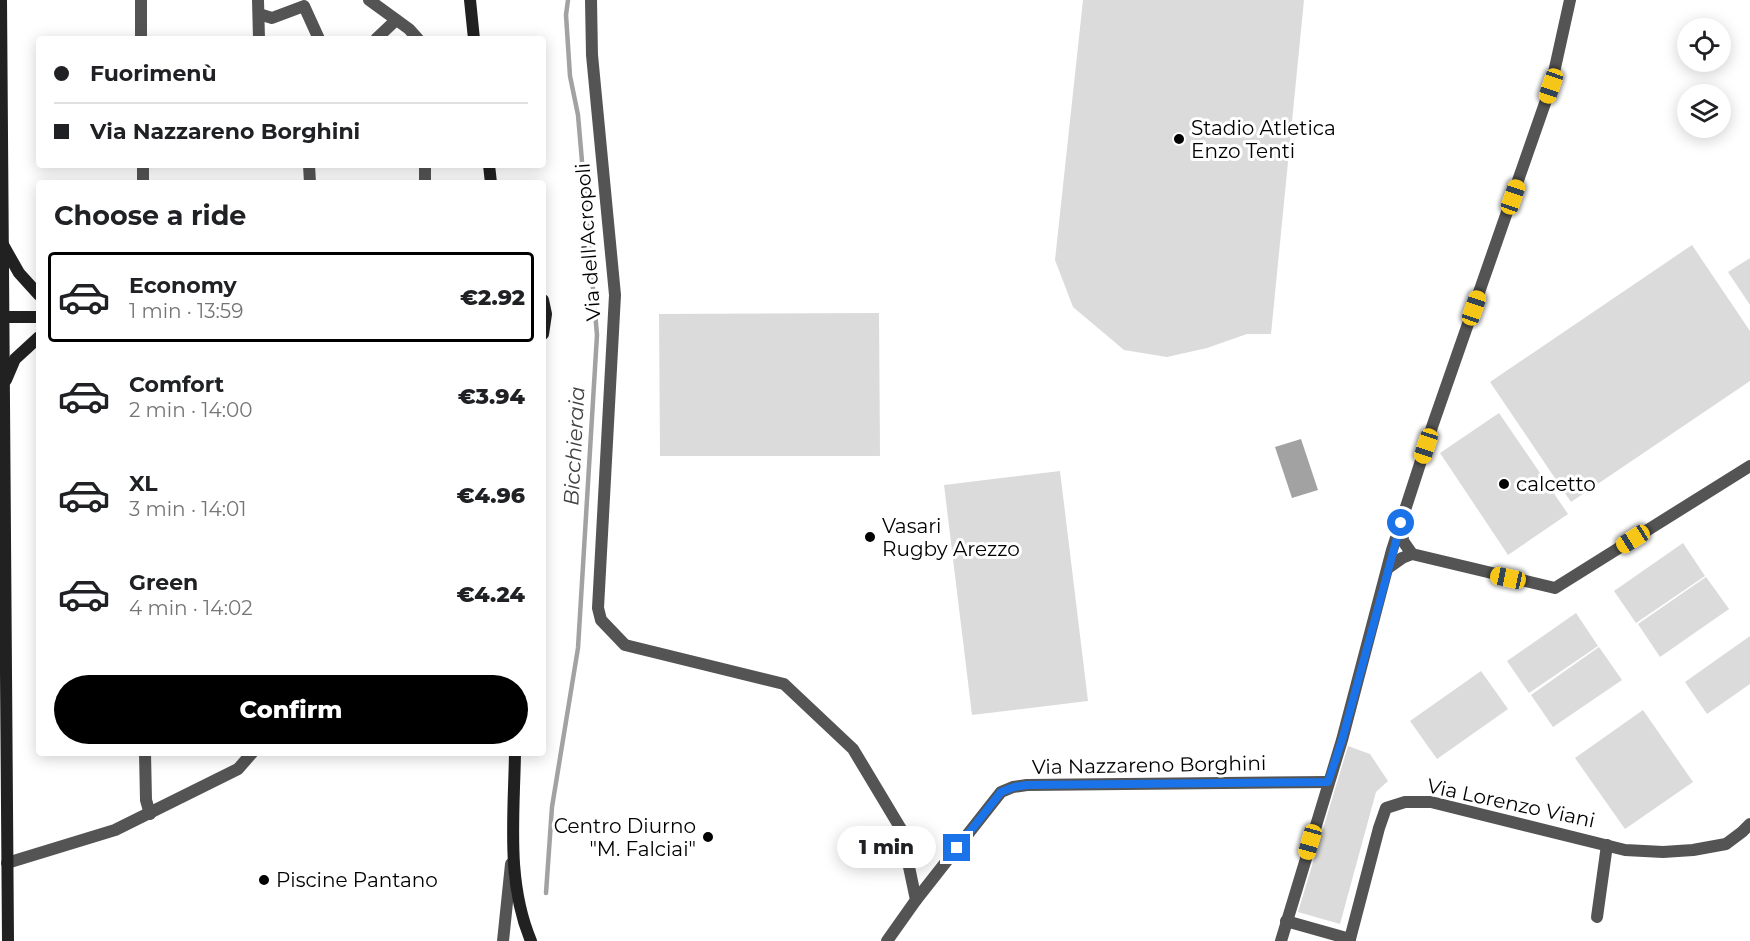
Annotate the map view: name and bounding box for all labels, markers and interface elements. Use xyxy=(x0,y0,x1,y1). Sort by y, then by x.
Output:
map controls xyxy=(1677,18,1731,138)
button: locate xyxy=(1677,18,1731,72)
text: Fuorimenù xyxy=(90,60,217,87)
car xyxy=(1537,66,1565,106)
button: layers xyxy=(1677,84,1731,138)
place label: Stadio Atletica Enzo Tenti xyxy=(1191,116,1336,163)
text: Via Nazzareno Borghini xyxy=(90,118,360,145)
marker: Stadio Atletica Enzo Tenti xyxy=(1172,132,1186,146)
street label: Via dell'Acropoli xyxy=(571,162,605,322)
car xyxy=(1499,177,1527,217)
text: Choose a ride xyxy=(54,199,246,232)
icon: car xyxy=(57,270,111,324)
text: Economy xyxy=(129,272,237,299)
text: €2.92 xyxy=(460,284,525,311)
car xyxy=(1460,288,1488,328)
text: 1 min · 13:59 xyxy=(129,299,243,323)
icon: car xyxy=(57,369,111,423)
text: Comfort xyxy=(129,371,224,398)
text: €3.94 xyxy=(458,383,525,410)
water label: Bicchieraia xyxy=(558,386,590,506)
text: 2 min · 14:00 xyxy=(129,398,253,422)
car xyxy=(1412,426,1440,466)
icon: car xyxy=(57,468,111,522)
text: XL xyxy=(129,470,158,497)
place label: calcetto xyxy=(1516,472,1596,496)
marker: calcetto xyxy=(1497,477,1511,491)
text: €4.96 xyxy=(457,482,525,509)
text: 3 min · 14:01 xyxy=(129,497,246,521)
route start xyxy=(1387,509,1414,536)
place label: Vasari Rugby Arezzo xyxy=(882,514,1020,561)
car xyxy=(1613,522,1653,556)
marker: Vasari Rugby Arezzo xyxy=(863,530,877,544)
car xyxy=(1489,565,1527,591)
icon: car xyxy=(57,567,111,621)
text: Green xyxy=(129,569,198,596)
text: €4.24 xyxy=(456,581,525,608)
text: 4 min · 14:02 xyxy=(129,596,253,620)
button: Confirm xyxy=(54,675,528,744)
street label: Via Nazzareno Borghini xyxy=(1032,751,1266,779)
street label: Via Lorenzo Viani xyxy=(1425,773,1597,833)
place label: Centro Diurno "M. Falciai" xyxy=(554,814,696,861)
car xyxy=(1296,822,1324,862)
callout: 1 min xyxy=(837,827,936,869)
marker: Centro Diurno "M. Falciai" xyxy=(701,830,715,844)
route end xyxy=(943,834,970,861)
text: 1 min xyxy=(859,835,914,859)
place label: Piscine Pantano xyxy=(276,868,438,892)
marker: Piscine Pantano xyxy=(257,873,271,887)

